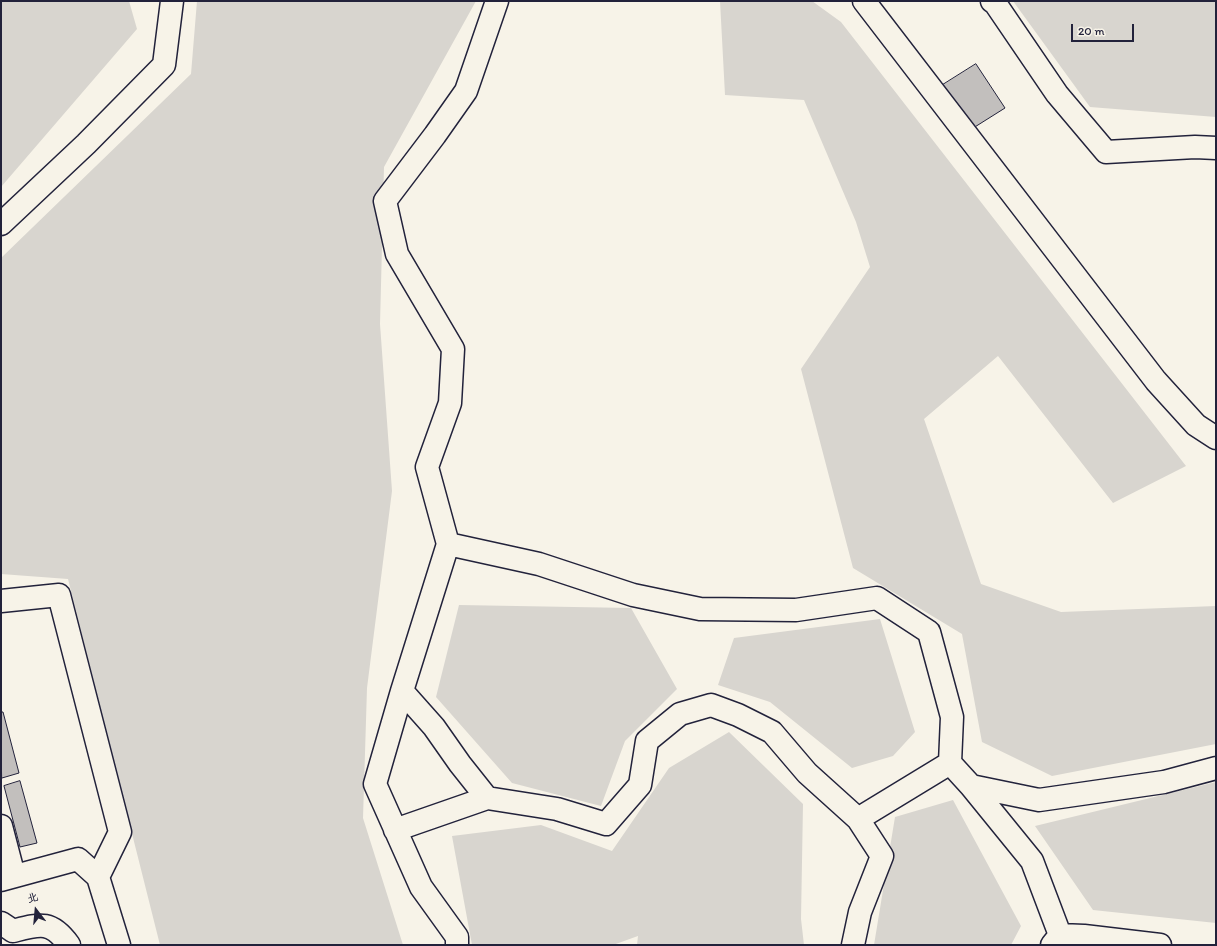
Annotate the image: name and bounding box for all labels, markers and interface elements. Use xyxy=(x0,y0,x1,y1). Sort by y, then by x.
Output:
scale bar xyxy=(1073,16,1136,42)
text: 20 m xyxy=(1078,24,1105,38)
north arrow xyxy=(16,890,56,930)
text: 北 xyxy=(25,890,40,906)

